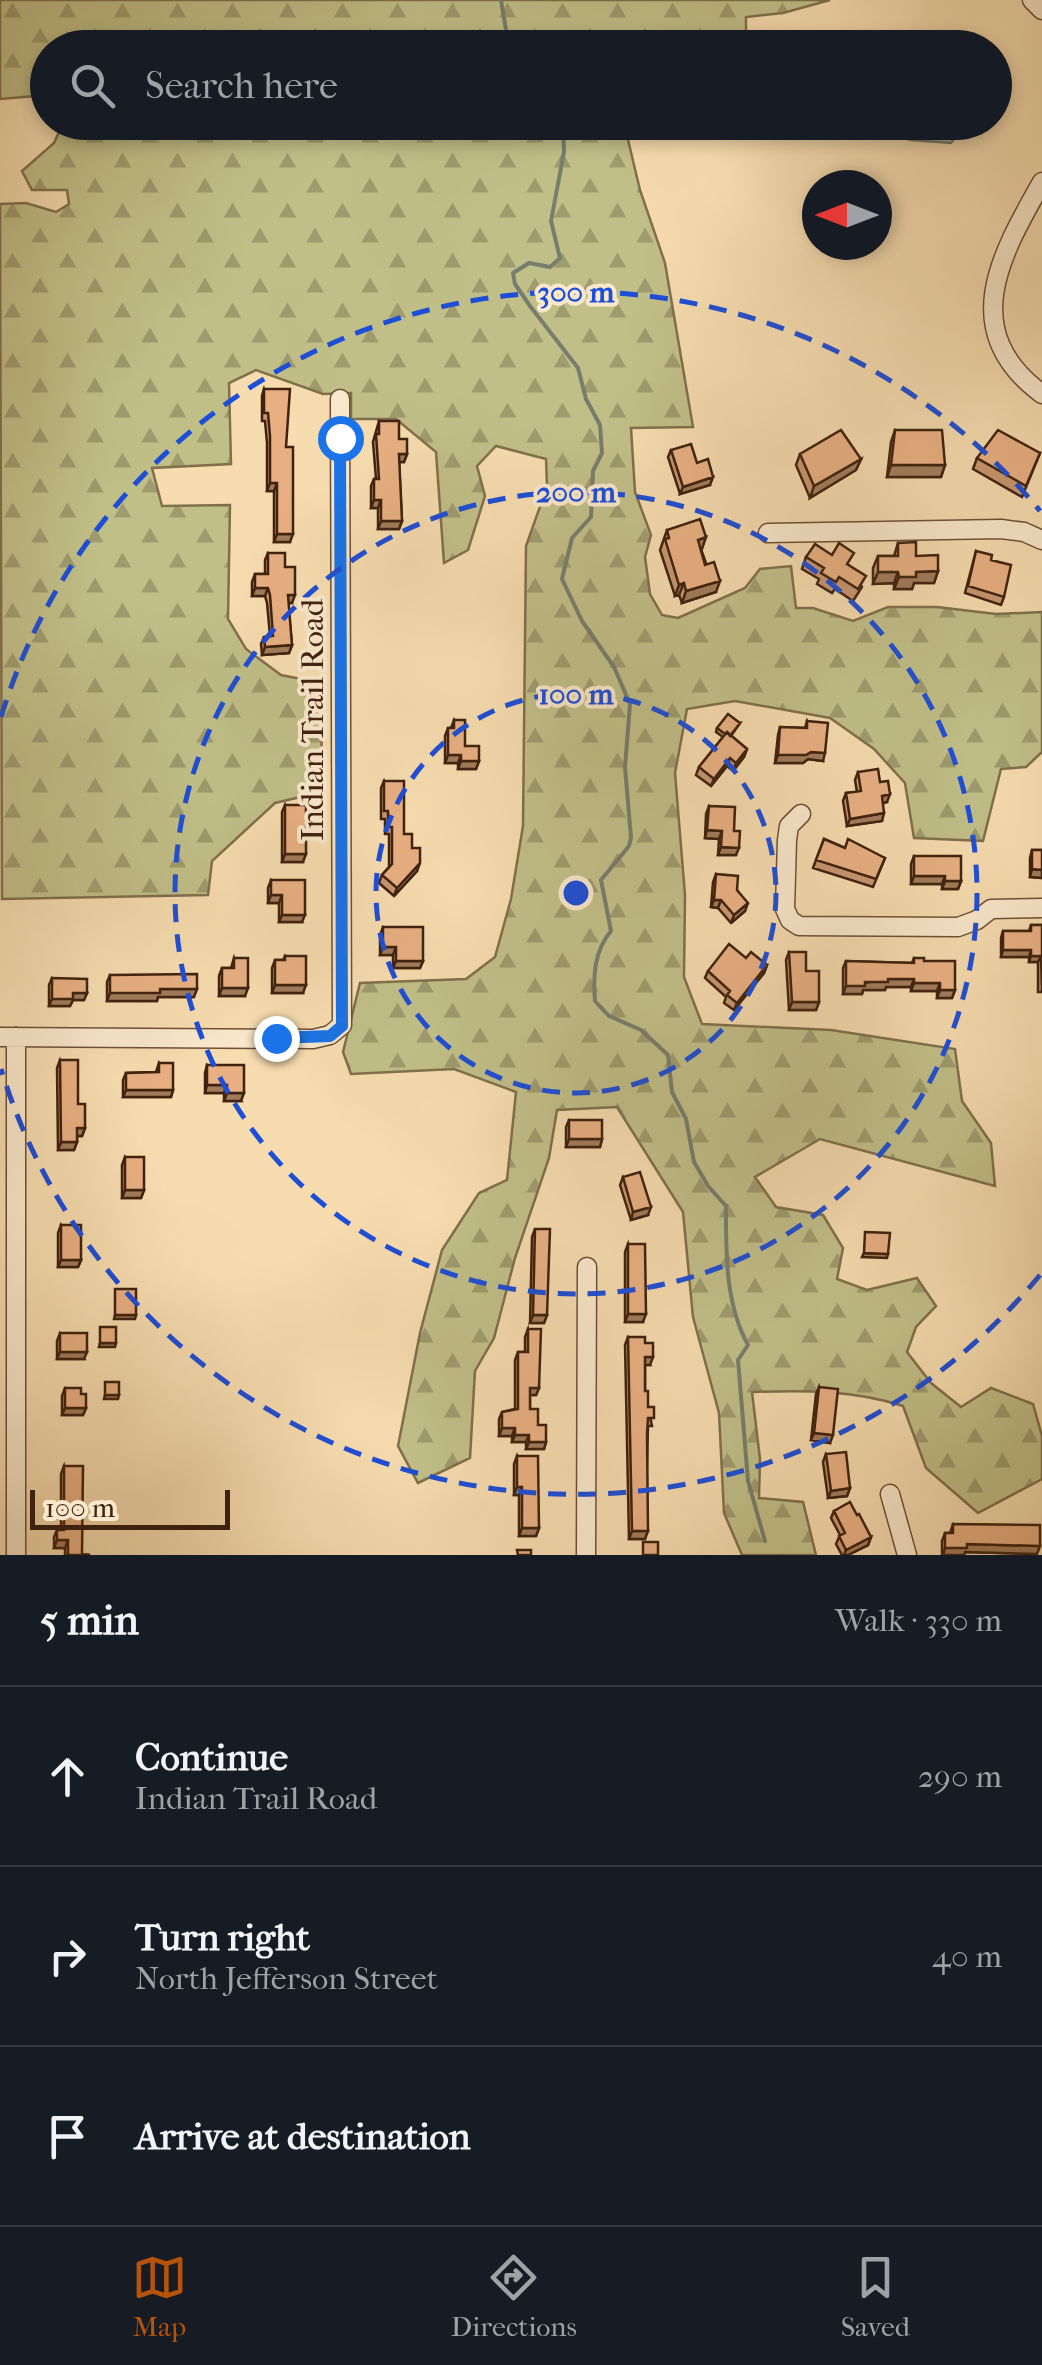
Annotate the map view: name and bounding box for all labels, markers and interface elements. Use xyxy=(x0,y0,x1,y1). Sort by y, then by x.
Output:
search box xyxy=(30,30,1012,140)
icon: search xyxy=(65,58,120,113)
text: Search here xyxy=(145,63,338,108)
north arrow xyxy=(802,170,892,260)
text: 300 m xyxy=(538,275,615,310)
route start xyxy=(318,416,364,462)
text: 200 m xyxy=(536,475,617,510)
street label: Indian Trail Road xyxy=(294,598,331,841)
text: 100 m xyxy=(538,677,615,712)
centre of rings xyxy=(558,875,594,911)
route end xyxy=(254,1016,300,1062)
scale bar xyxy=(30,1485,230,1530)
text: 100 m xyxy=(45,1491,115,1524)
text: 5 min xyxy=(40,1596,139,1645)
text: Walk · 330 m xyxy=(835,1602,1002,1639)
text: Continue xyxy=(135,1735,288,1780)
icon: ahead xyxy=(40,1749,95,1804)
text: 290 m xyxy=(918,1758,1002,1795)
text: Indian Trail Road xyxy=(135,1780,377,1817)
text: Turn right xyxy=(135,1915,310,1960)
icon: right xyxy=(40,1929,95,1984)
text: 40 m xyxy=(932,1938,1002,1975)
text: North Jefferson Street xyxy=(135,1960,438,1997)
icon: arrive xyxy=(40,2109,95,2164)
text: Arrive at destination xyxy=(135,2114,471,2159)
tab: Map xyxy=(132,2250,187,2343)
tab: Directions xyxy=(451,2250,577,2343)
tab: Saved xyxy=(841,2250,910,2343)

